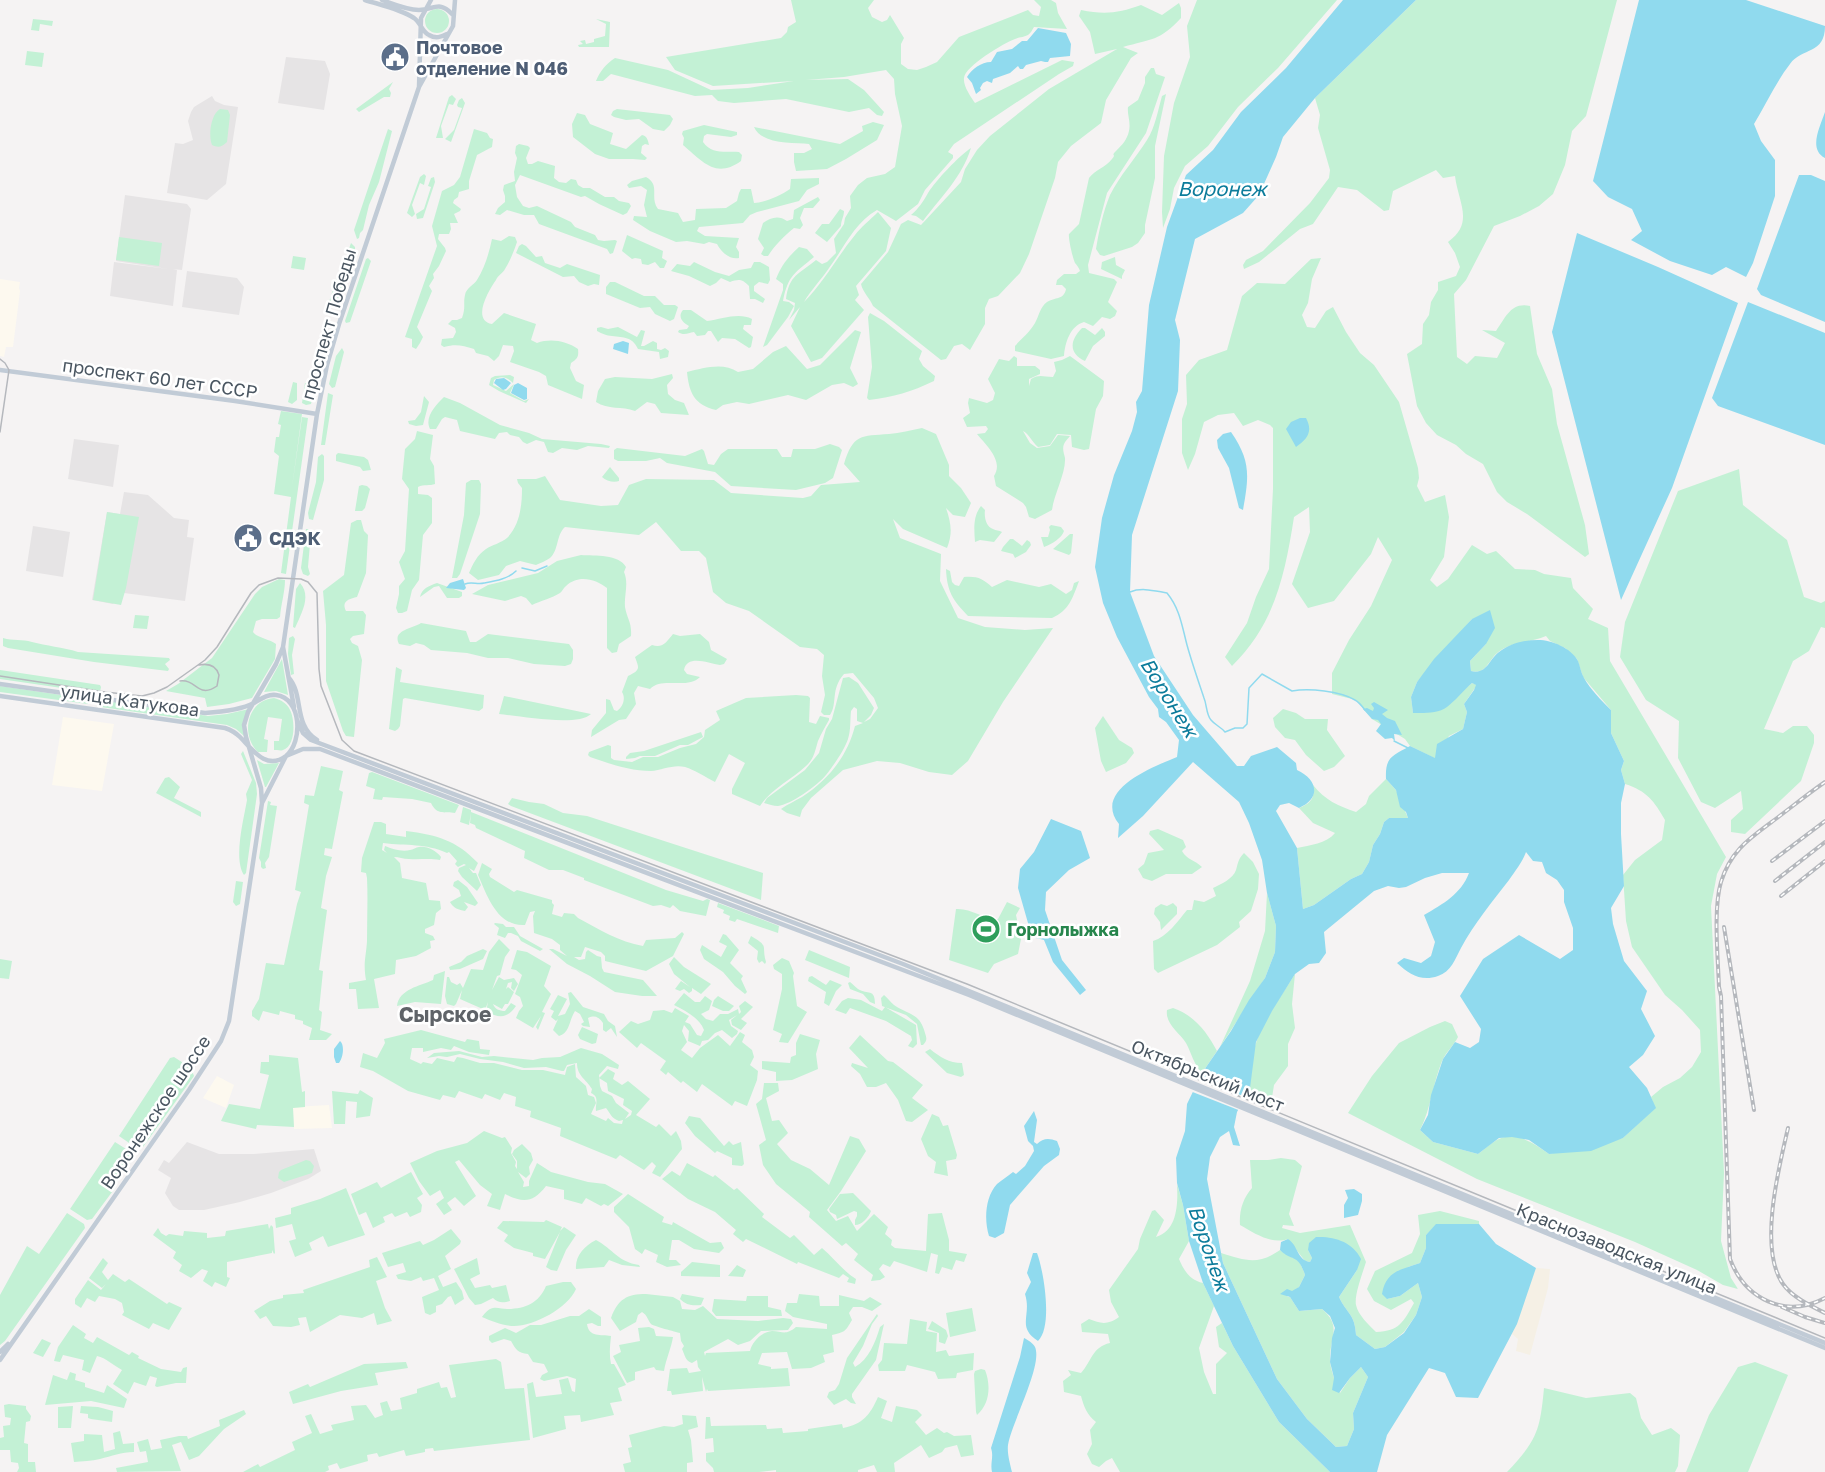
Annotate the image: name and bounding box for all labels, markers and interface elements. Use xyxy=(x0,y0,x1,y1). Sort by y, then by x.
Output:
place label: Почтовое отделение N 046 xyxy=(416,36,568,79)
public building icon: Почтовое отделение N 046 xyxy=(379,41,411,73)
water label: Воронеж xyxy=(1177,176,1269,200)
street label: проспект Победы xyxy=(296,246,360,402)
street label: проспект 60 лет СССР xyxy=(61,353,259,403)
public building icon: СДЭК xyxy=(232,522,264,554)
place label: СДЭК xyxy=(269,527,321,549)
water label: Воронеж xyxy=(1136,653,1205,743)
street label: улица Катукова xyxy=(59,679,201,721)
sports icon: Горнолыжка xyxy=(970,913,1002,945)
place label: Горнолыжка xyxy=(1007,918,1119,940)
district label: Сырское xyxy=(399,1001,491,1027)
street label: Воронежское шоссе xyxy=(95,1031,215,1193)
street label: Октябрьский мост xyxy=(1128,1034,1288,1116)
street label: Краснозаводская улица xyxy=(1513,1198,1721,1298)
water label: Воронеж xyxy=(1184,1202,1236,1296)

